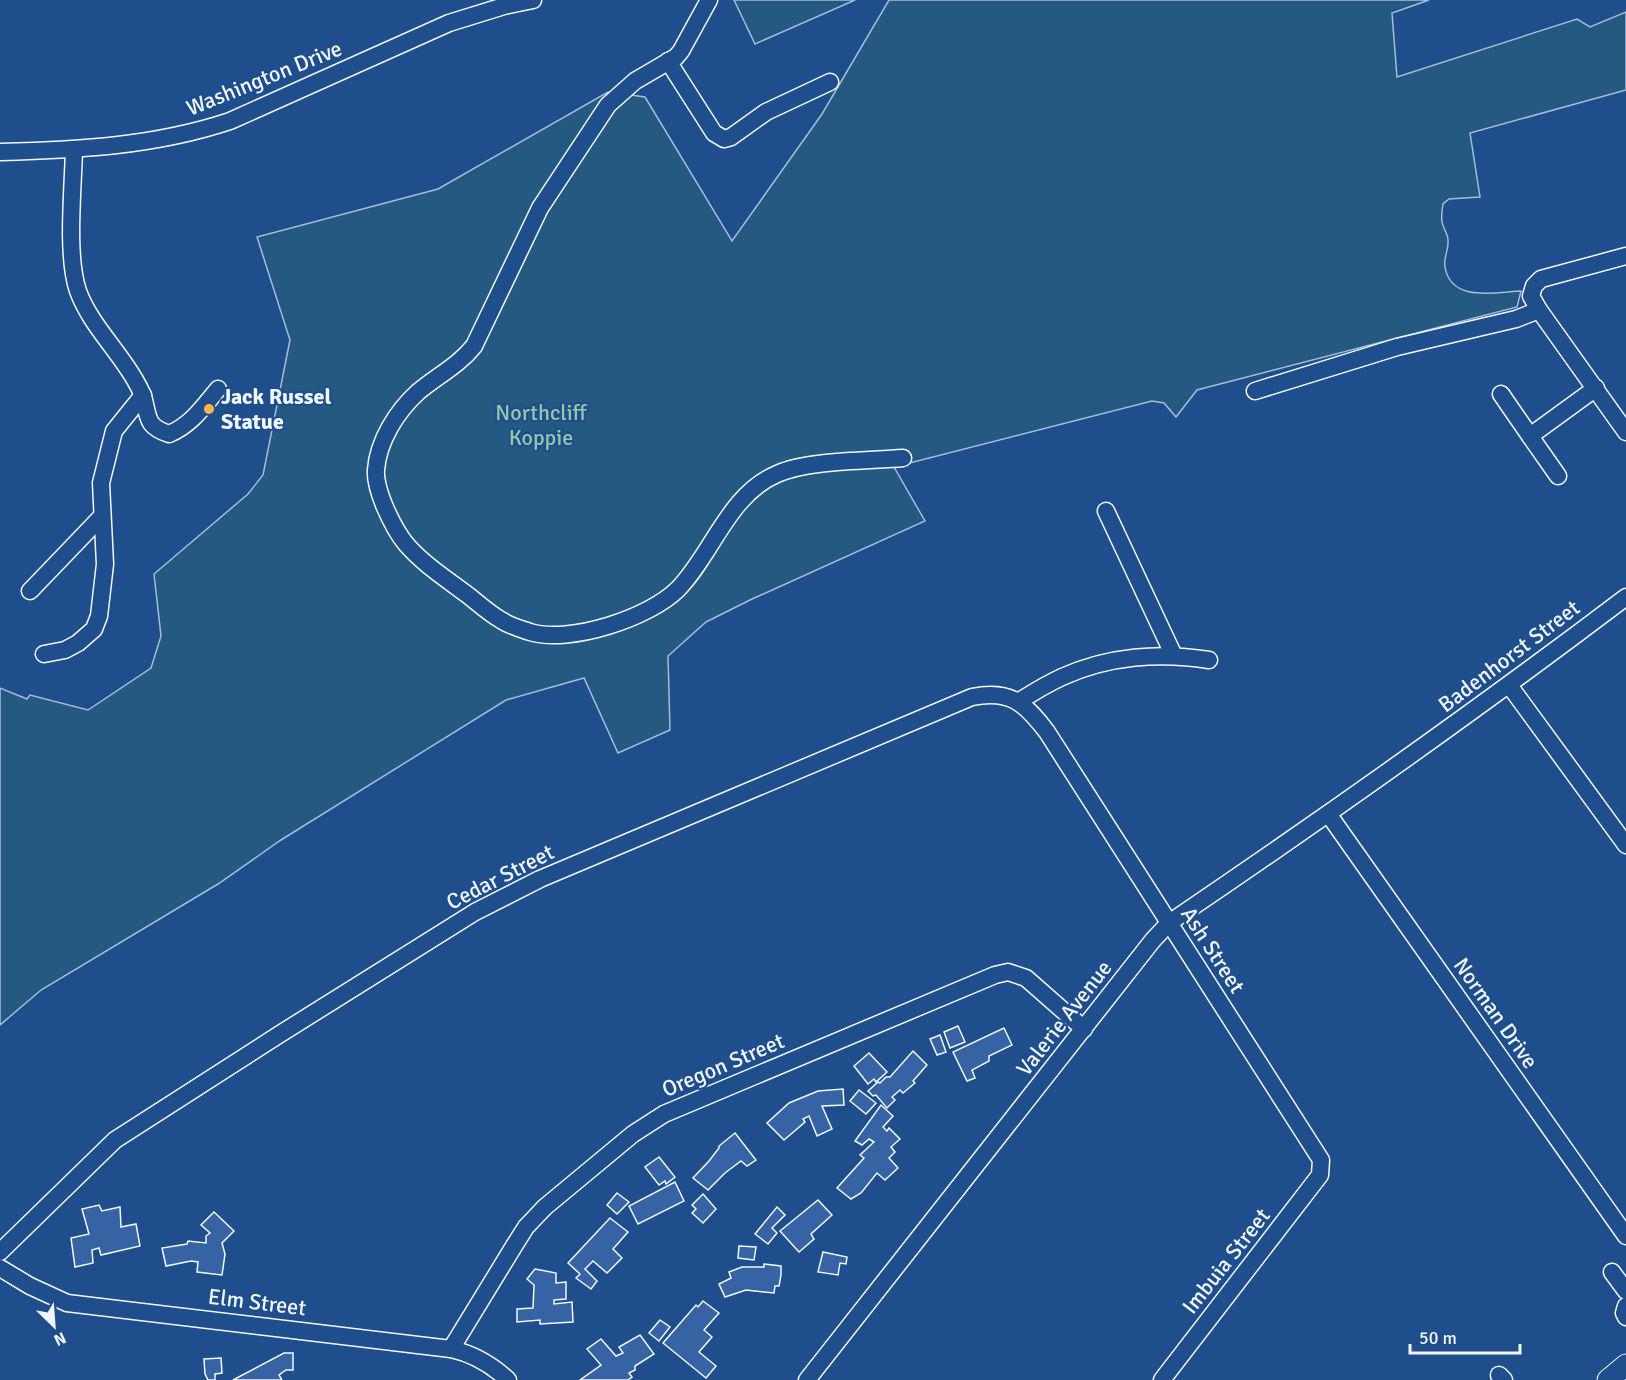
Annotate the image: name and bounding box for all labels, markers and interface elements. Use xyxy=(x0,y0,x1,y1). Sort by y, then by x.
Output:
street label: Washington Drive xyxy=(182,35,346,121)
place label: Jack Russel Statue xyxy=(221,383,331,435)
park label: Northcliff Koppie xyxy=(495,399,588,451)
marker: Jack Russel Statue xyxy=(202,402,216,416)
street label: Badenhorst Street xyxy=(1433,594,1585,718)
street label: Cedar Street xyxy=(442,838,559,916)
street label: Ash Street xyxy=(1175,902,1251,998)
street label: Norman Drive xyxy=(1448,952,1544,1074)
street label: Valerie Avenue xyxy=(1010,955,1118,1081)
street label: Oregon Street xyxy=(658,1027,789,1103)
street label: Imbuia Street xyxy=(1176,1202,1276,1319)
street label: Elm Street xyxy=(206,1283,308,1321)
north arrow xyxy=(24,1296,84,1356)
scale bar xyxy=(1410,1317,1520,1355)
text: N xyxy=(51,1327,69,1350)
text: 50 m xyxy=(1419,1327,1457,1349)

